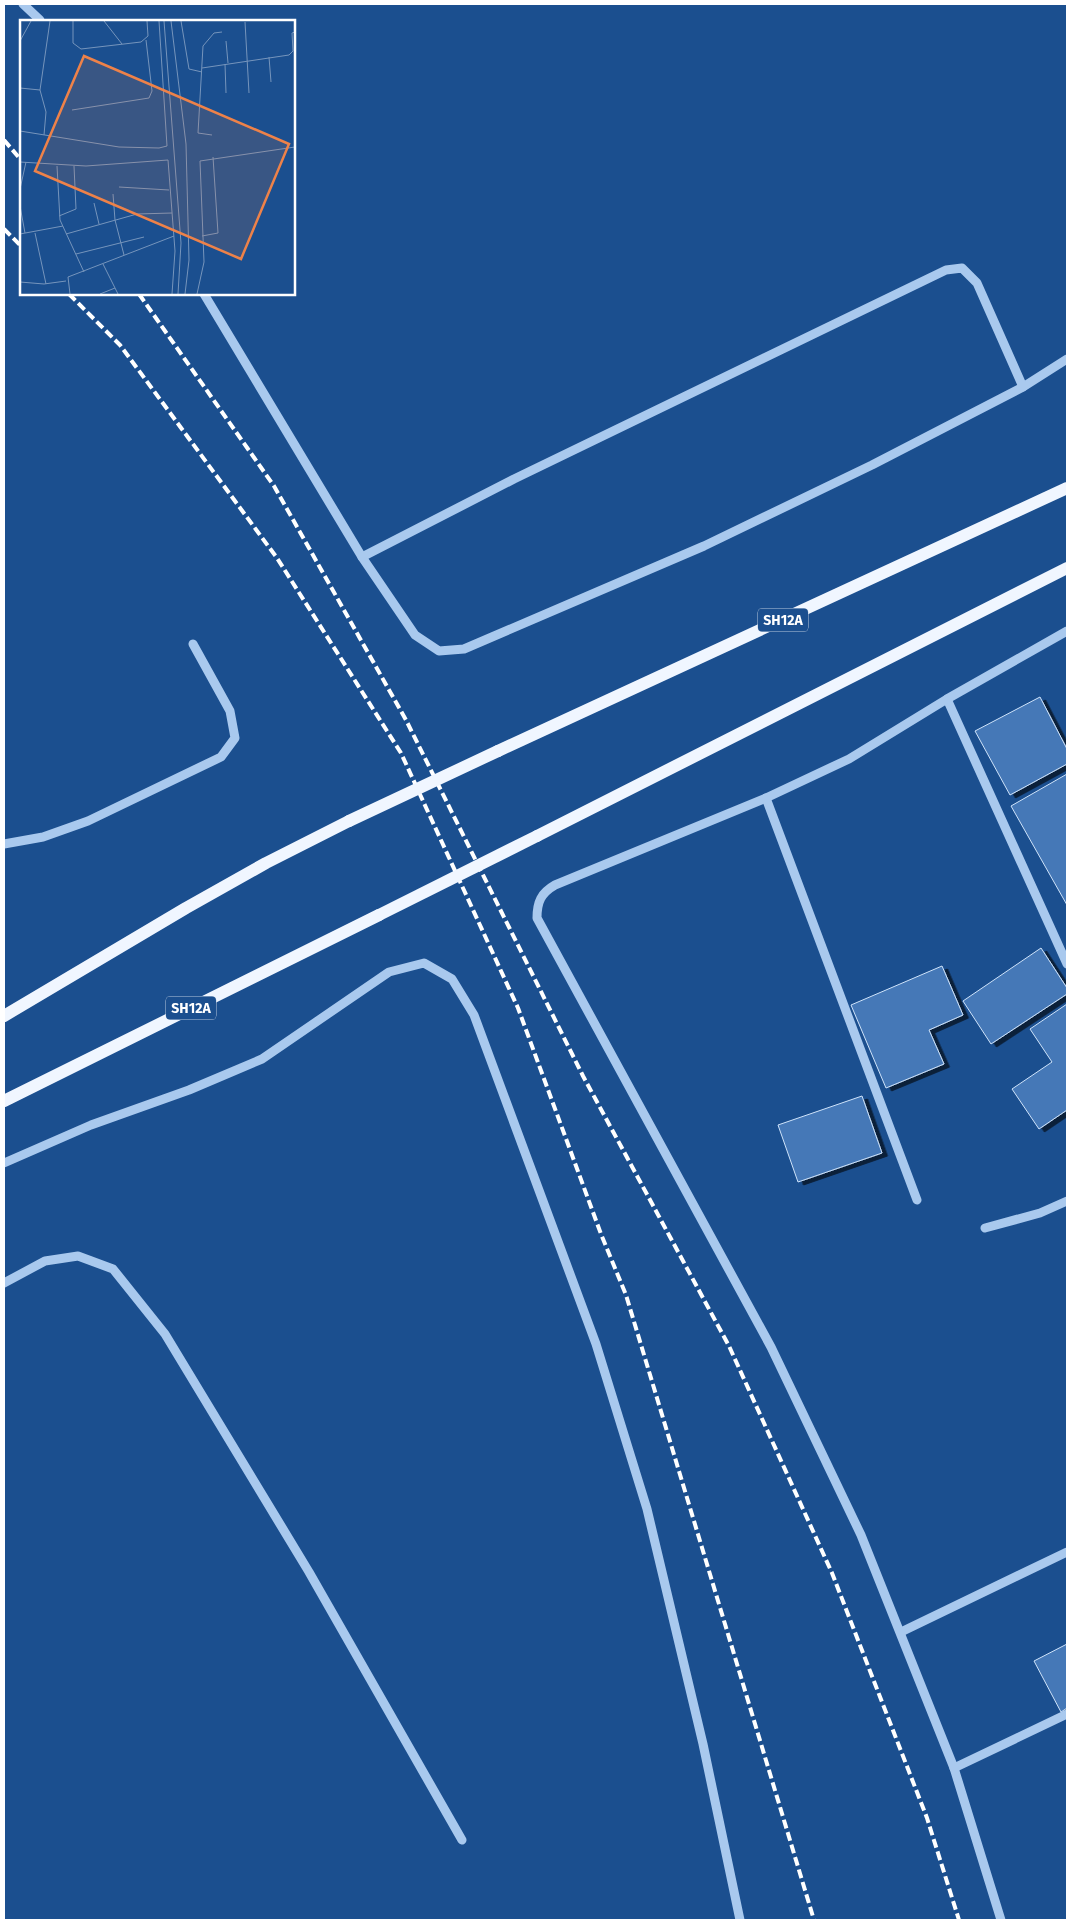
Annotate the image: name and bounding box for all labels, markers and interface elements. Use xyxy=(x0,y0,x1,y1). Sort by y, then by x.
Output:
inset map xyxy=(20,20,295,295)
road number: SH12A xyxy=(758,608,808,632)
road number: SH12A xyxy=(166,996,216,1020)

